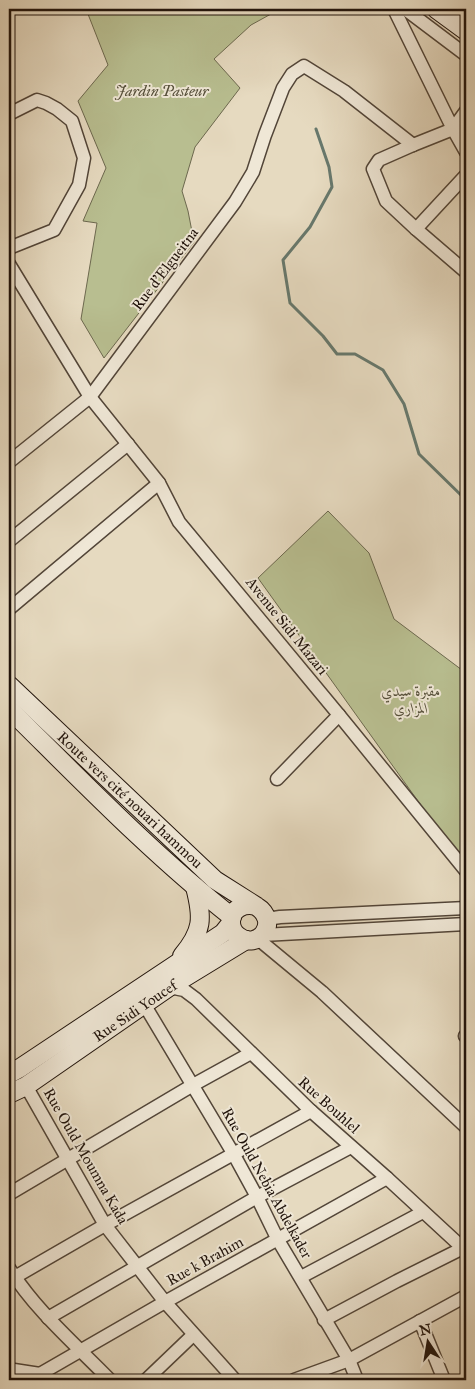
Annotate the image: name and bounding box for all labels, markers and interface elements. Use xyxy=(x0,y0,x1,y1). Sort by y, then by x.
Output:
park label: Jardin Pasteur xyxy=(114,82,209,100)
street label: Rue d'Elgueitna xyxy=(128,223,202,314)
street label: Avenue Sidi Mazari xyxy=(241,573,332,679)
park label: مقبرة سيدي المزاري xyxy=(381,682,441,720)
street label: Route vers cité nouari hammou xyxy=(54,728,206,872)
street label: Rue Sidi Youcef xyxy=(90,975,183,1046)
street label: Rue Bouhlel xyxy=(295,1073,364,1138)
street label: Rue Ould Moumna Kada xyxy=(40,1085,133,1228)
street label: Rue Ould Nebia Abdelkader xyxy=(218,1104,316,1262)
street label: Rue k Brahim xyxy=(163,1232,247,1289)
north arrow xyxy=(402,1316,452,1366)
text: N xyxy=(418,1320,433,1339)

